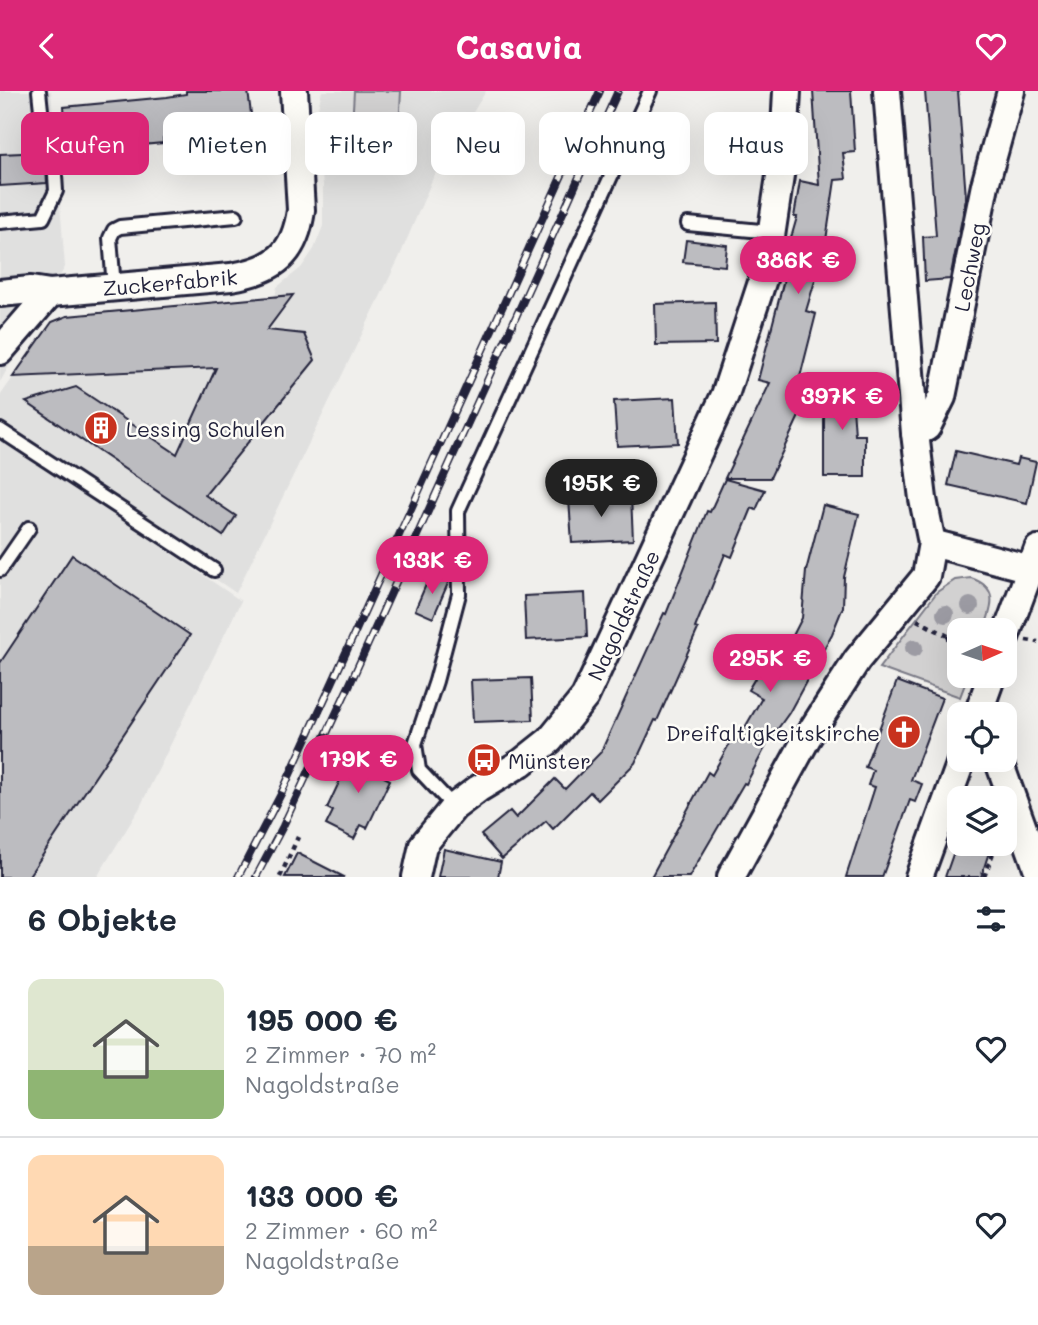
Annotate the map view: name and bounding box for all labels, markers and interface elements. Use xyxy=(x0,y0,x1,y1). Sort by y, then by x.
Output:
text: Casavia xyxy=(456,25,582,67)
icon: back xyxy=(28,27,66,65)
icon: heart xyxy=(972,27,1010,65)
chip: Kaufen xyxy=(21,112,149,175)
chip: Mieten xyxy=(163,112,291,175)
chip: Filter xyxy=(305,112,417,175)
chip: Neu xyxy=(431,112,525,175)
chip: Wohnung xyxy=(539,112,690,175)
chip: Haus xyxy=(704,112,808,175)
street label: Lechweg xyxy=(947,220,991,314)
pin: 386K € xyxy=(741,237,855,296)
text: 386K € xyxy=(756,244,840,274)
street label: Zuckerfabrik xyxy=(101,263,239,301)
pin: 397K € xyxy=(785,373,899,432)
text: 397K € xyxy=(801,380,883,410)
building icon: Lessing Schulen xyxy=(82,409,120,447)
place label: Lessing Schulen xyxy=(126,415,285,442)
pin: 195K € xyxy=(544,459,658,519)
text: 195K € xyxy=(561,467,641,497)
pin: 133K € xyxy=(375,537,489,596)
text: 133K € xyxy=(392,544,472,574)
street label: Nagoldstraße xyxy=(581,545,665,685)
north arrow xyxy=(947,618,1017,688)
map controls xyxy=(947,618,1017,856)
pin: 295K € xyxy=(713,635,827,694)
text: 295K € xyxy=(729,642,811,672)
button: locate xyxy=(947,702,1017,772)
church icon: Dreifaltigkeitskirche xyxy=(885,713,923,751)
place label: Dreifaltigkeitskirche xyxy=(666,719,880,746)
pin: 179K € xyxy=(301,735,415,795)
bus stop icon: Münster xyxy=(465,741,503,779)
text: 179K € xyxy=(319,743,397,773)
place label: Münster xyxy=(508,747,591,774)
button: layers xyxy=(947,786,1017,856)
text: 6 Objekte xyxy=(28,899,177,939)
icon: filters xyxy=(972,900,1010,938)
text: 195 000 € xyxy=(245,999,398,1039)
icon: home xyxy=(84,1007,168,1091)
icon: heart xyxy=(972,1030,1010,1068)
text: 2 Zimmer · 70 m² xyxy=(245,1039,436,1069)
text: Nagoldstraße xyxy=(245,1069,400,1099)
text: 133 000 € xyxy=(245,1175,398,1215)
icon: home xyxy=(84,1183,168,1267)
icon: heart xyxy=(972,1206,1010,1244)
text: 2 Zimmer · 60 m² xyxy=(245,1215,437,1245)
text: Nagoldstraße xyxy=(245,1245,400,1275)

